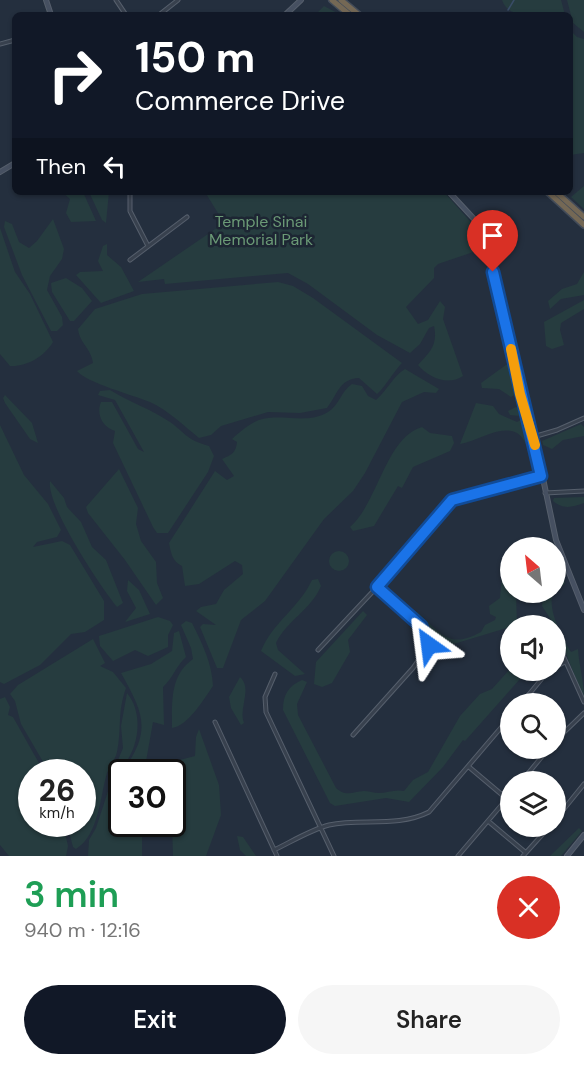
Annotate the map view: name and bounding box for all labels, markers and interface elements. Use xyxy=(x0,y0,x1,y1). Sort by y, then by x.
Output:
text: 150 m xyxy=(135,30,255,85)
icon: right xyxy=(36,36,114,114)
text: Commerce Drive xyxy=(135,83,345,118)
icon: left xyxy=(98,150,131,183)
text: Then xyxy=(36,152,86,181)
pin xyxy=(467,210,518,272)
park label: Temple Sinai Memorial Park xyxy=(209,211,313,250)
icon: arrive xyxy=(476,219,509,252)
north arrow xyxy=(500,537,566,603)
map controls xyxy=(500,537,566,837)
position arrow xyxy=(397,613,461,677)
button: sound xyxy=(500,615,566,681)
button: search xyxy=(500,693,566,759)
speed limit sign: 30 xyxy=(108,759,186,837)
text: 26 xyxy=(39,771,75,810)
button: layers xyxy=(500,771,566,837)
text: km/h xyxy=(39,803,75,823)
text: 3 min xyxy=(24,871,119,918)
button: close xyxy=(497,876,560,939)
text: 940 m · 12:16 xyxy=(24,917,141,943)
button: Exit xyxy=(24,985,286,1054)
button: Share xyxy=(298,985,560,1054)

